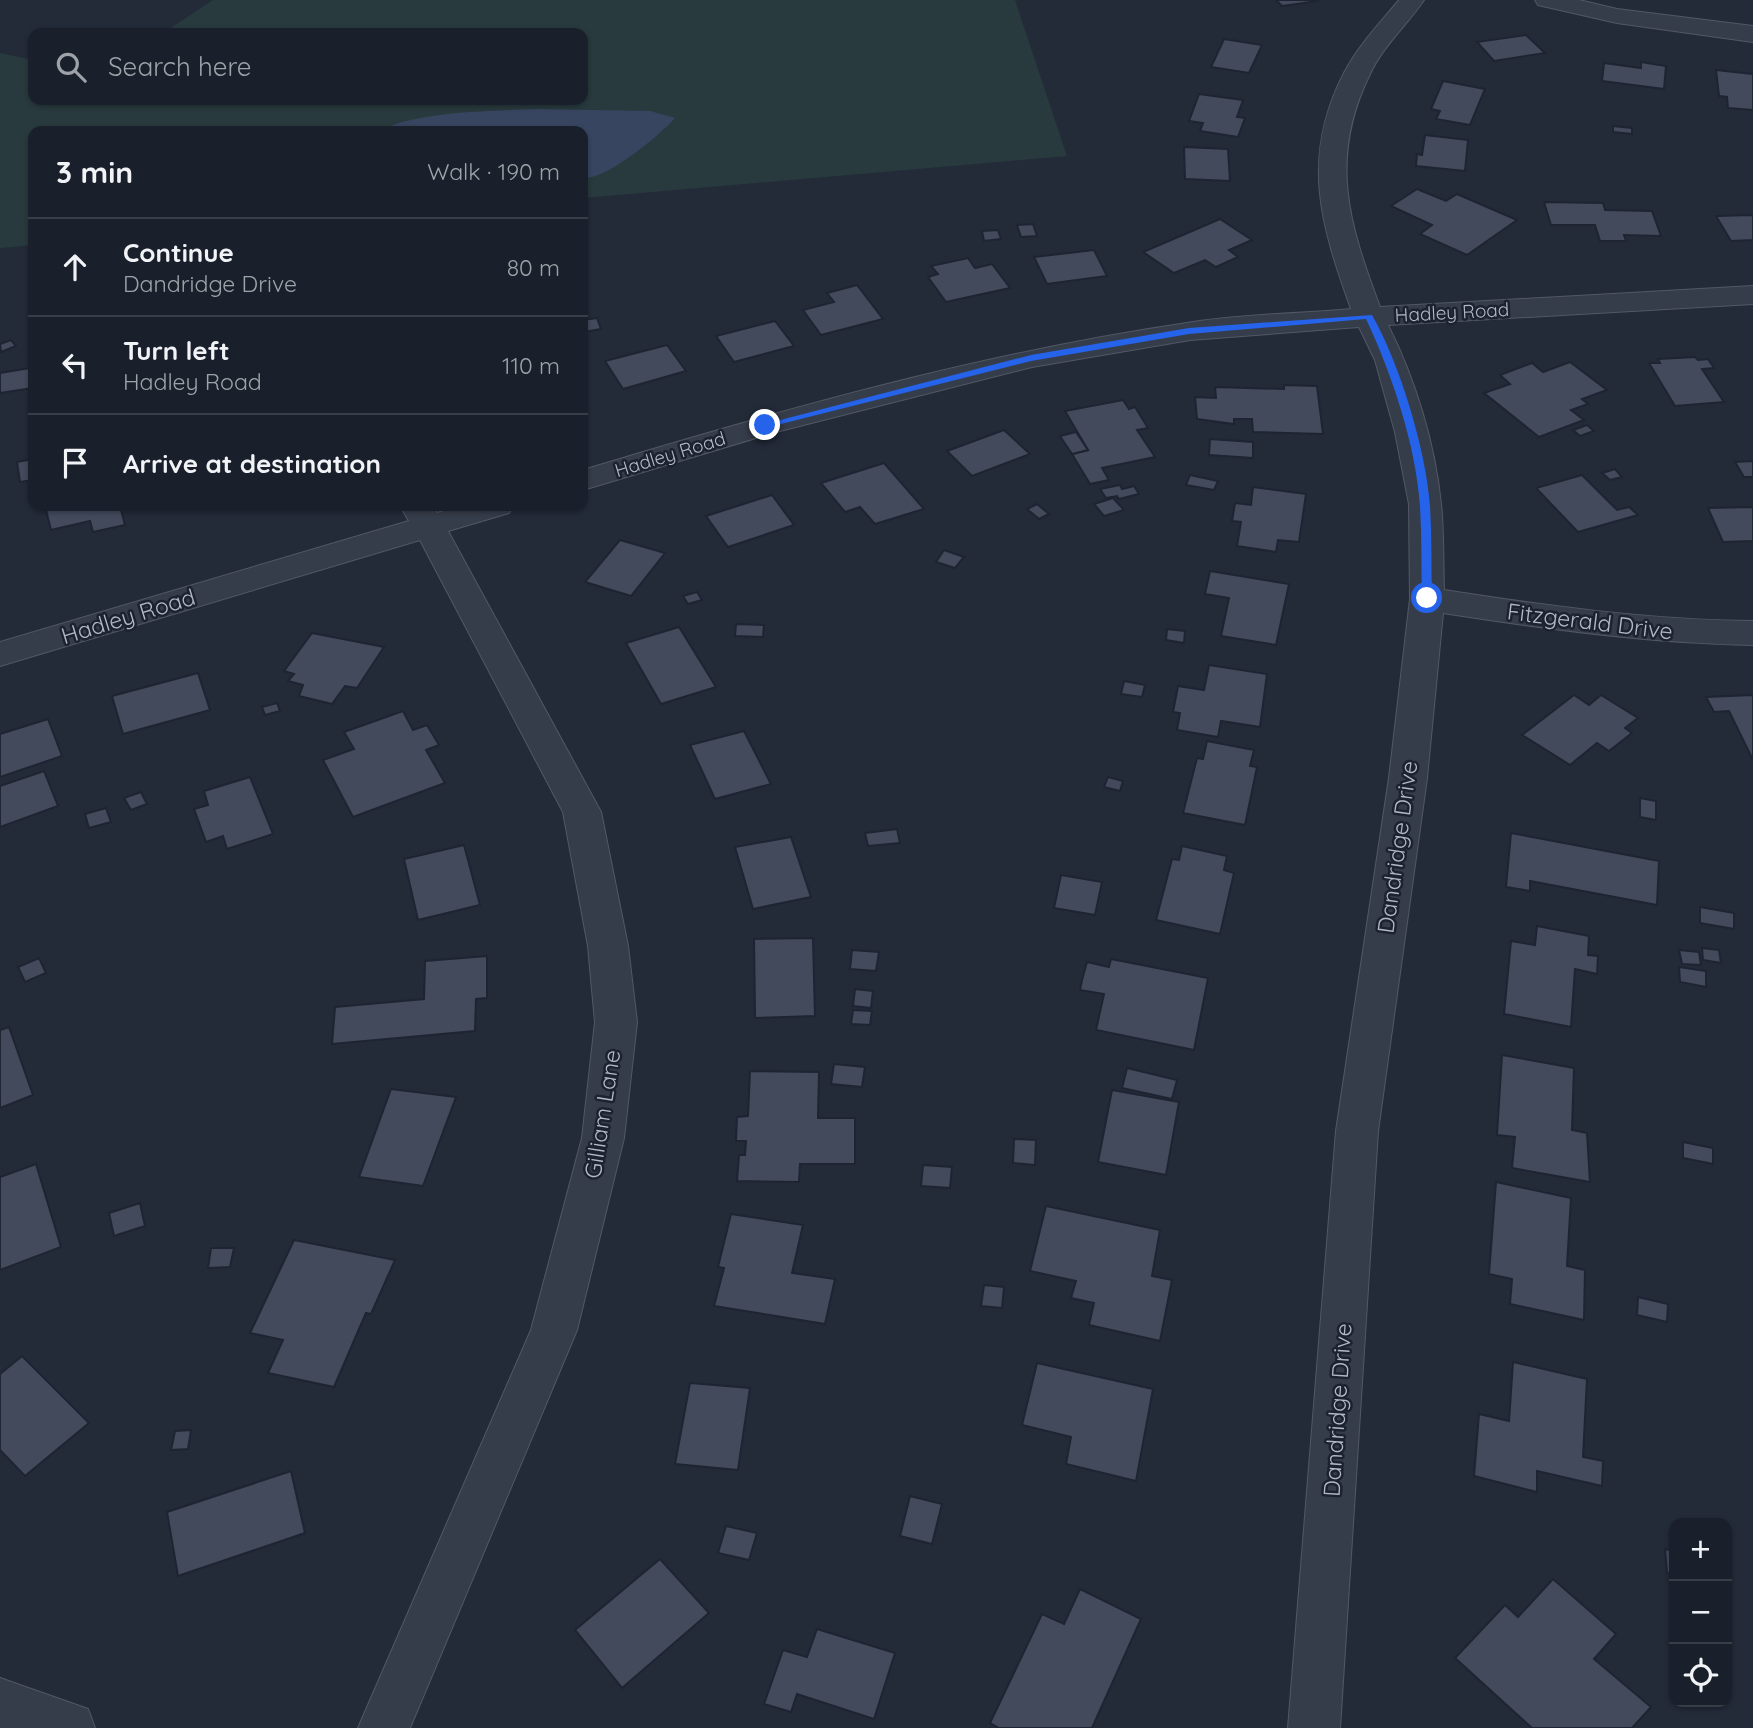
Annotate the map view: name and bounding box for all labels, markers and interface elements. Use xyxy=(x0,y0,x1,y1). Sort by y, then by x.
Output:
search box xyxy=(28,28,588,105)
icon: search xyxy=(52,48,90,86)
text: Search here xyxy=(108,50,252,83)
text: 3 min xyxy=(56,153,133,191)
text: Walk · 190 m xyxy=(427,157,560,186)
text: Continue xyxy=(123,236,234,269)
icon: ahead xyxy=(56,248,94,286)
text: 80 m xyxy=(507,253,560,282)
text: Dandridge Drive xyxy=(123,269,297,298)
street label: Hadley Road xyxy=(1394,297,1510,327)
text: Turn left xyxy=(123,334,230,367)
icon: left xyxy=(56,346,94,384)
text: 110 m xyxy=(502,351,560,380)
text: Hadley Road xyxy=(123,367,262,396)
route end xyxy=(749,409,780,440)
street label: Hadley Road xyxy=(612,426,728,482)
icon: arrive xyxy=(56,444,94,482)
text: Arrive at destination xyxy=(123,447,381,480)
street label: Hadley Road xyxy=(57,582,199,650)
route start xyxy=(1411,582,1442,613)
street label: Fitzgerald Drive xyxy=(1505,596,1675,646)
street label: Dandridge Drive xyxy=(1371,759,1423,935)
street label: Gilliam Lane xyxy=(578,1047,626,1181)
street label: Dandridge Drive xyxy=(1316,1322,1358,1498)
map controls xyxy=(1669,1518,1732,1707)
button: + xyxy=(1669,1518,1732,1581)
button: − xyxy=(1669,1581,1732,1644)
button: locate xyxy=(1669,1644,1732,1707)

